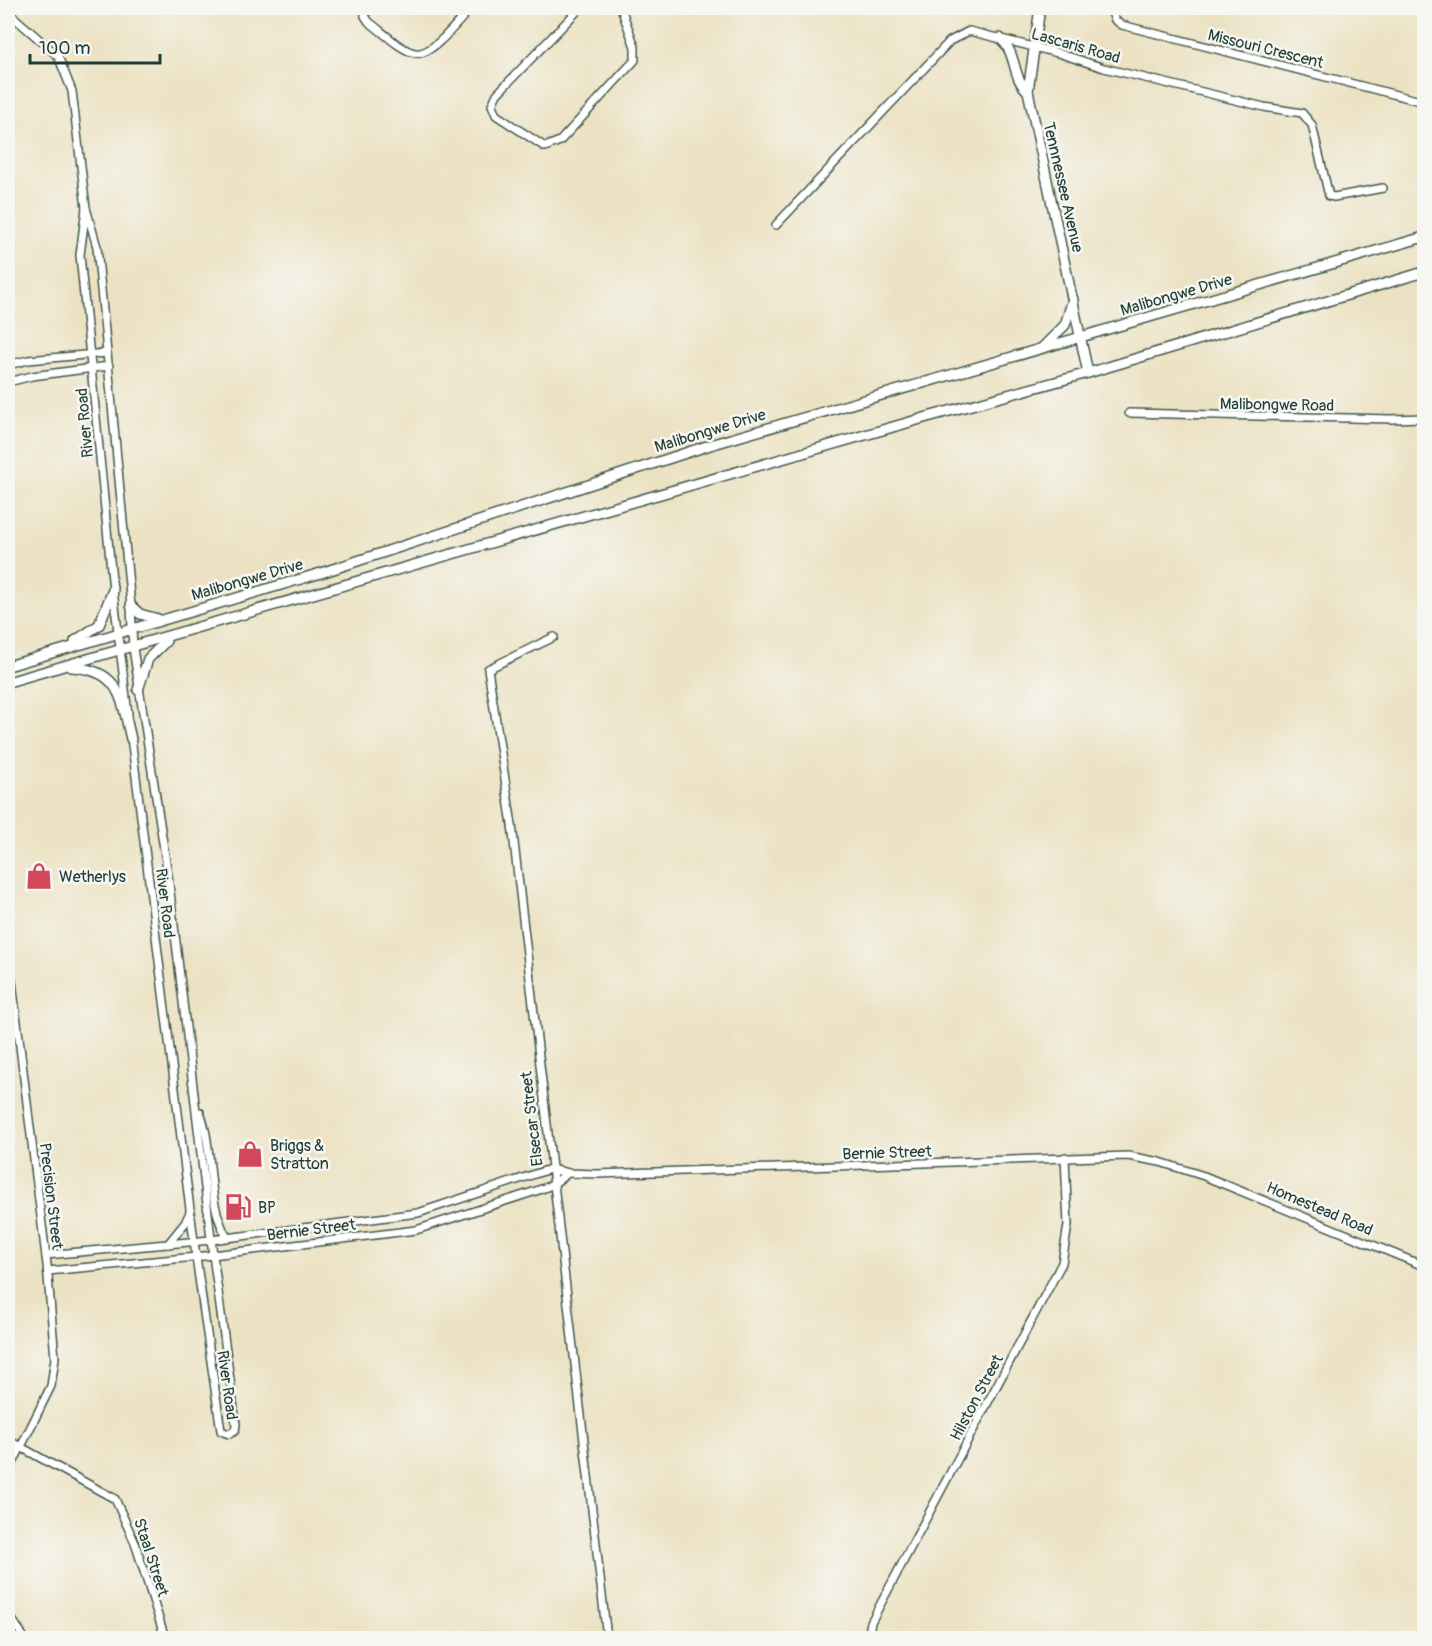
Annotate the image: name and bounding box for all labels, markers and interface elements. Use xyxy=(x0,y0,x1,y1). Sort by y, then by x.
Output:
street label: Lascaris Road xyxy=(1029,24,1122,68)
street label: Missouri Crescent xyxy=(1206,25,1326,73)
scale bar xyxy=(30,27,160,65)
text: 100 m xyxy=(39,37,91,60)
street label: Tennnessee Avenue xyxy=(1038,120,1088,255)
street label: Malibongwe Drive xyxy=(1118,269,1235,320)
street label: River Road xyxy=(72,387,98,459)
street label: Malibongwe Road xyxy=(1220,394,1334,416)
street label: Malibongwe Drive xyxy=(652,405,768,457)
street label: Malibongwe Drive xyxy=(189,554,306,605)
shop icon: Wetherlys xyxy=(24,861,54,891)
place label: Wetherlys xyxy=(59,867,126,887)
street label: River Road xyxy=(151,867,179,939)
street label: Elsecar Street xyxy=(516,1070,548,1167)
place label: Briggs & Stratton xyxy=(270,1136,329,1174)
shop icon: Briggs & Stratton xyxy=(235,1139,265,1169)
street label: Bernie Street xyxy=(842,1141,933,1165)
street label: Precision Street xyxy=(35,1142,68,1251)
street label: Homestead Road xyxy=(1263,1177,1376,1240)
fuel station icon: BP xyxy=(223,1192,253,1222)
place label: BP xyxy=(258,1198,276,1218)
street label: Bernie Street xyxy=(266,1215,357,1245)
street label: River Road xyxy=(212,1349,242,1421)
street label: Hilston Street xyxy=(946,1350,1008,1444)
street label: Staal Street xyxy=(129,1516,173,1600)

